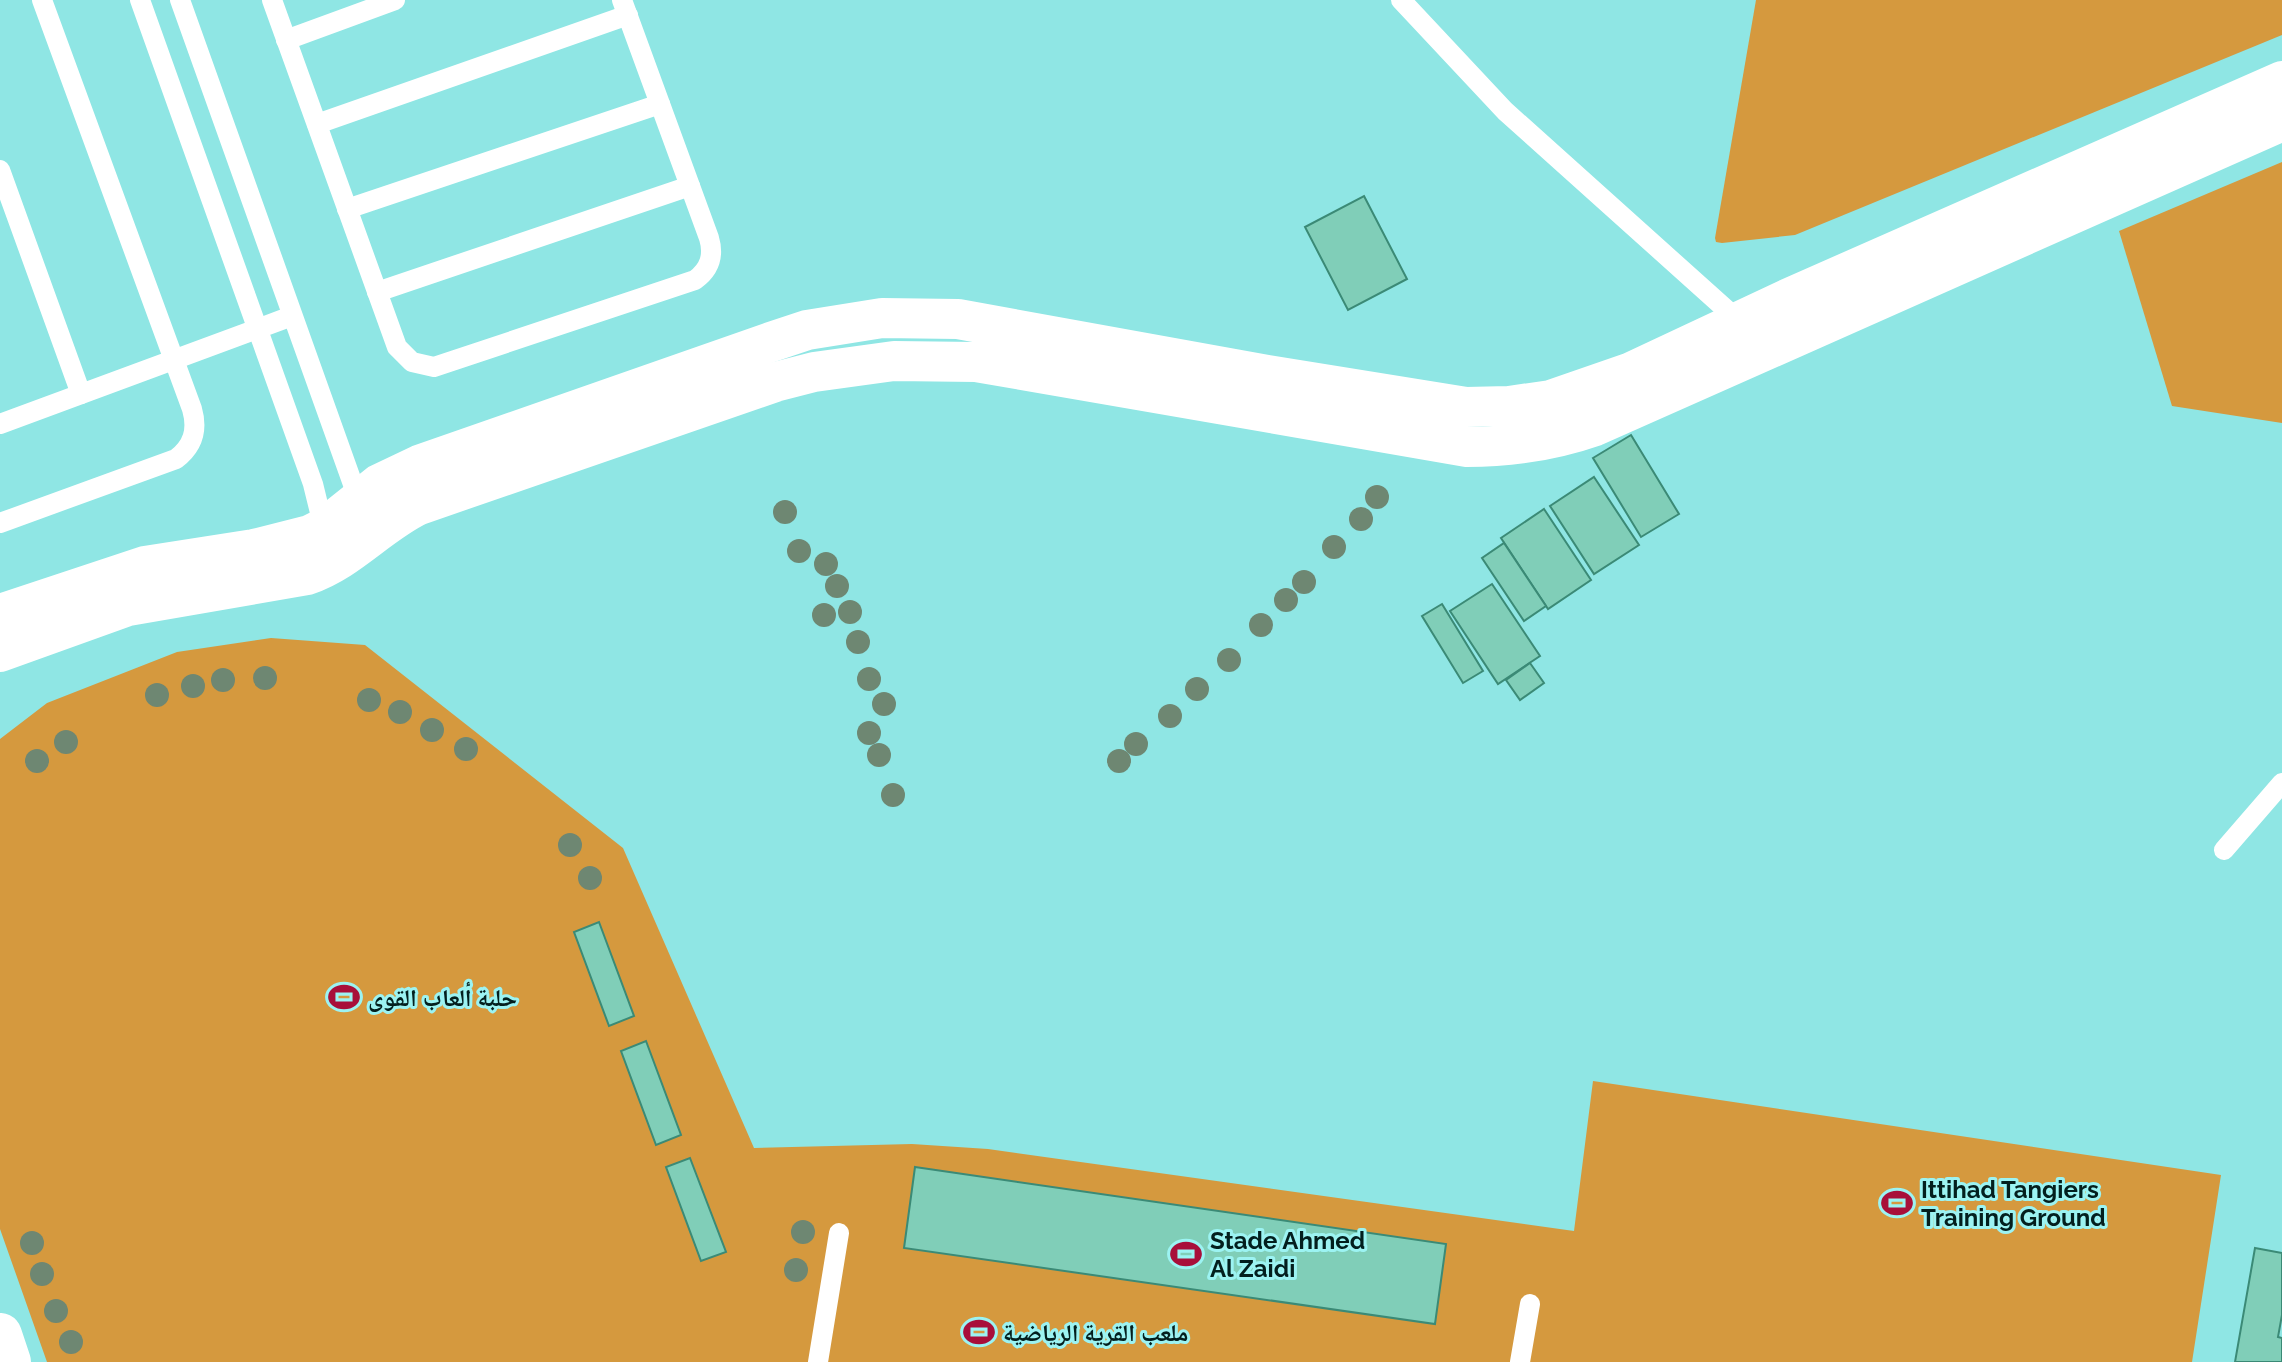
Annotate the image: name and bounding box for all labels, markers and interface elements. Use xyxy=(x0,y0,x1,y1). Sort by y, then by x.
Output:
sports icon: حلبة ألعاب القوى xyxy=(327,980,361,1014)
place label: حلبة ألعاب القوى xyxy=(368,981,517,1012)
place label: Ittihad Tangiers Training Ground xyxy=(1921,1175,2106,1232)
sports icon: Ittihad Tangiers Training Ground xyxy=(1880,1186,1914,1220)
place label: Stade Ahmed Al Zaidi xyxy=(1210,1226,1365,1283)
sports icon: Stade Ahmed Al Zaidi xyxy=(1169,1237,1203,1271)
sports icon: ملعب القرية الرياضية xyxy=(962,1315,996,1349)
place label: ملعب القرية الرياضية xyxy=(1003,1318,1188,1347)

